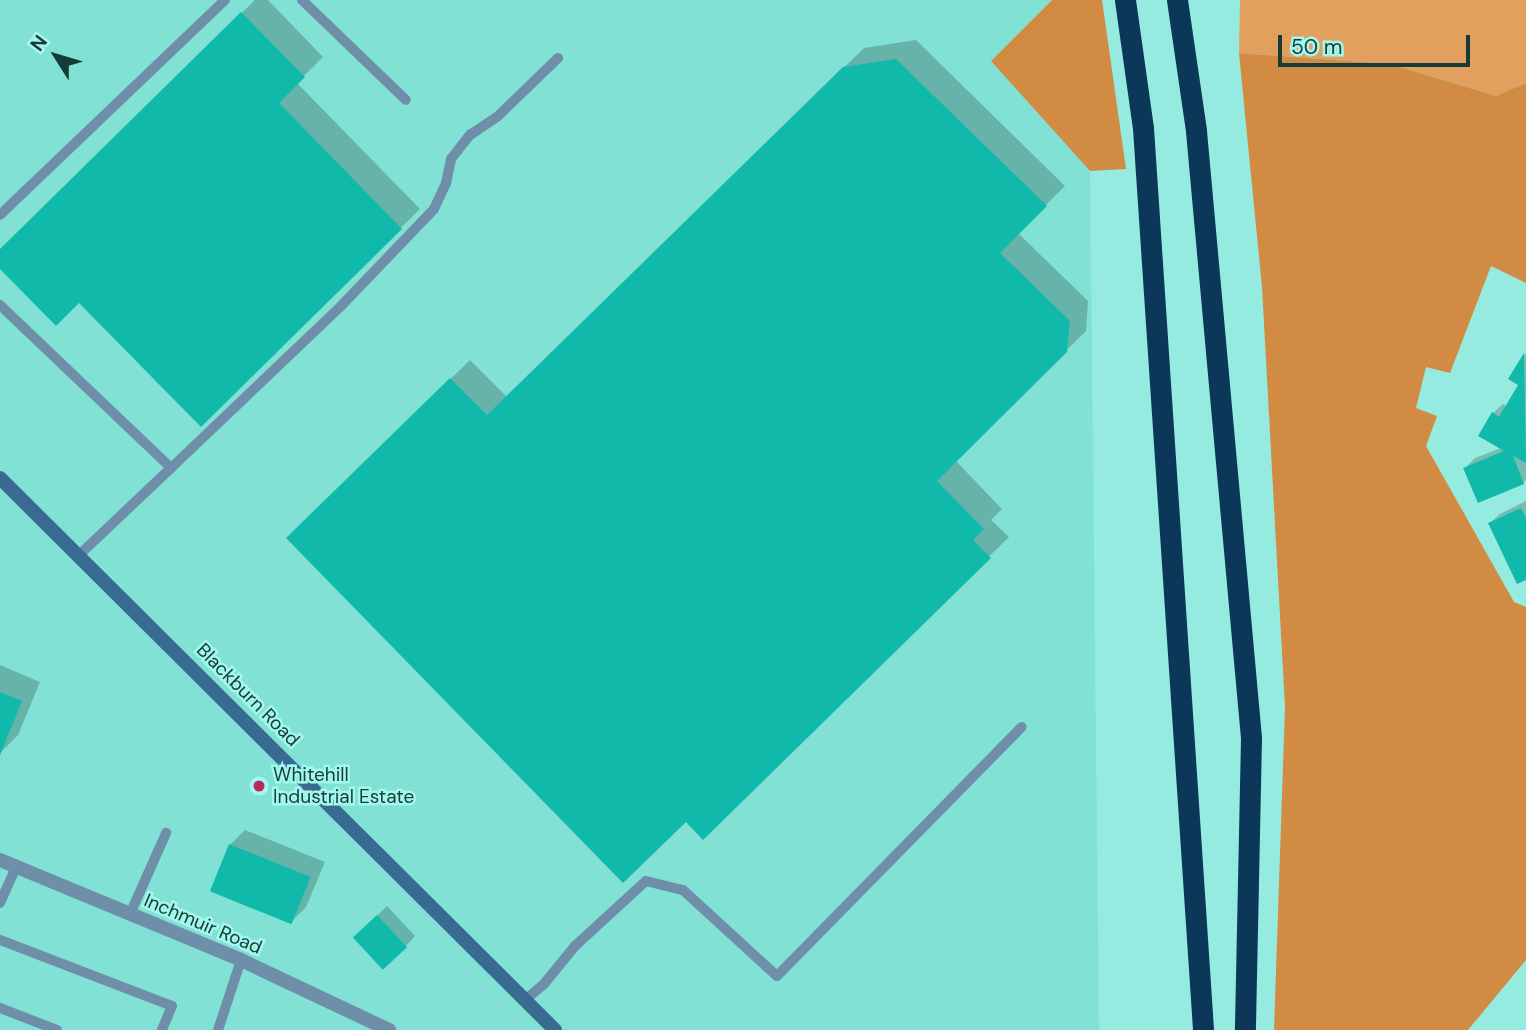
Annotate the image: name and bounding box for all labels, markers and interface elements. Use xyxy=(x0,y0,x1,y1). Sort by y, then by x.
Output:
north arrow xyxy=(21,21,91,91)
scale bar xyxy=(1281,21,1474,65)
text: N xyxy=(25,30,53,56)
text: 50 m xyxy=(1291,33,1342,61)
street label: Blackburn Road xyxy=(192,639,304,751)
place label: Whitehill Industrial Estate xyxy=(273,764,414,808)
marker: Whitehill Industrial Estate xyxy=(251,778,267,794)
street label: Inchmuir Road xyxy=(141,889,265,959)

